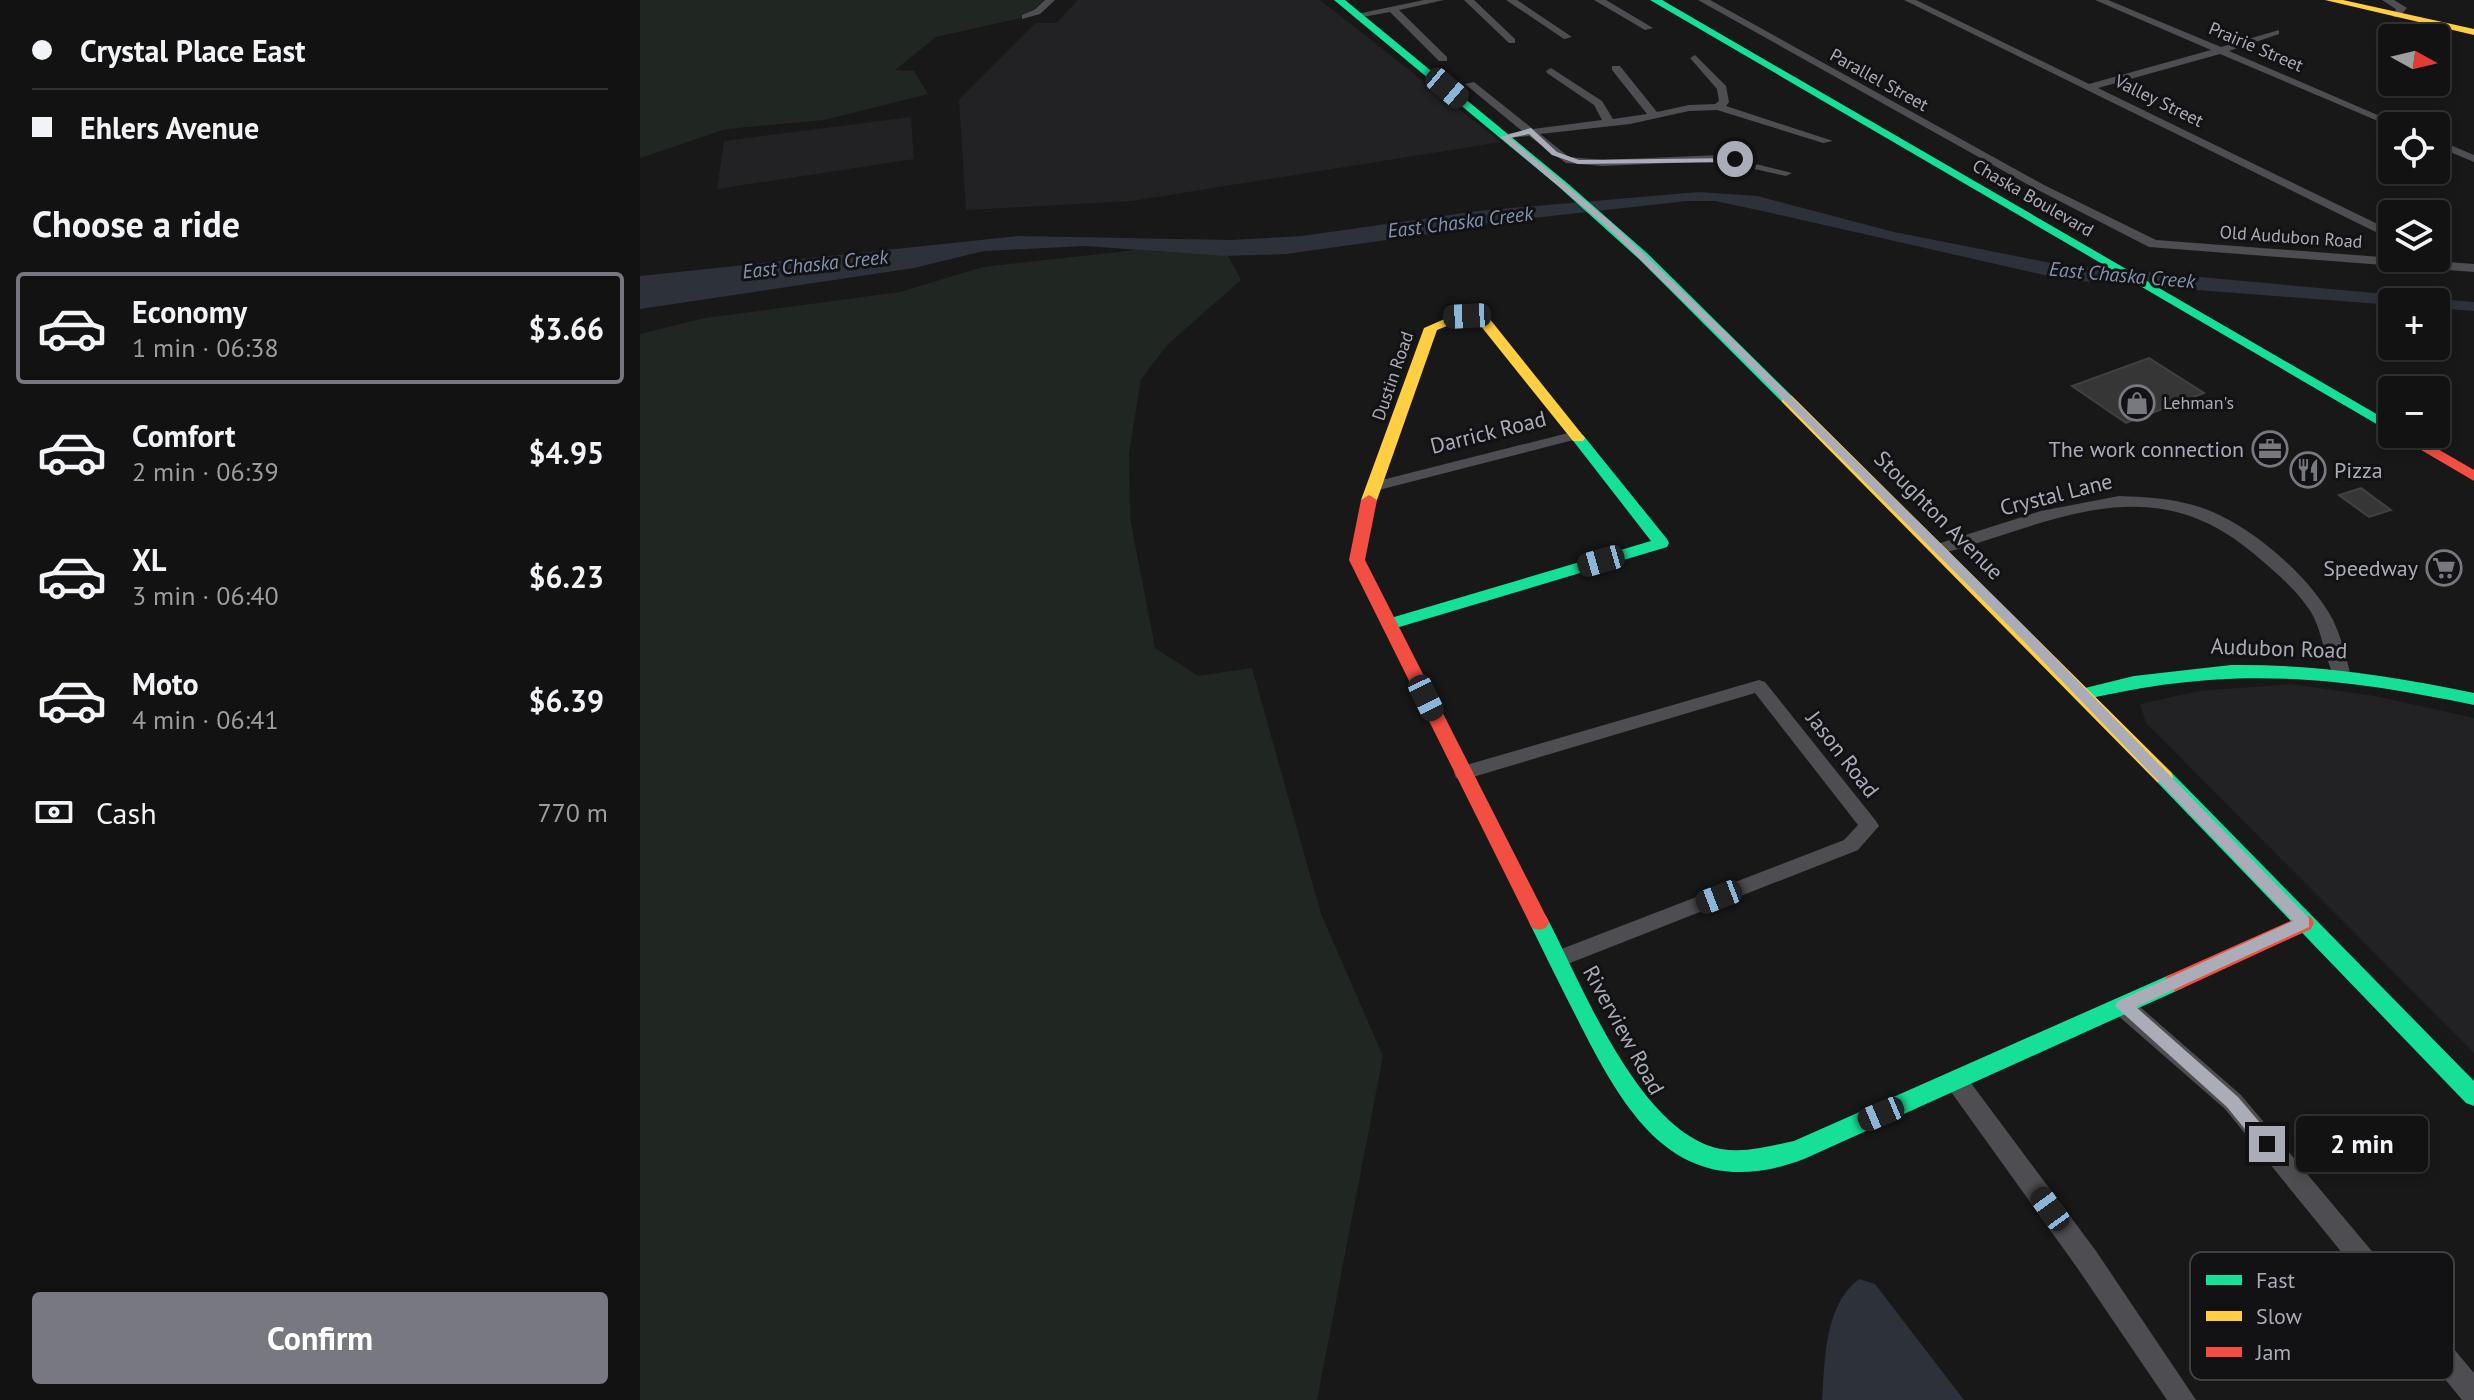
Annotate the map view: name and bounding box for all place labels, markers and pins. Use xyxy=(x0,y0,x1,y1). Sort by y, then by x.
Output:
shop icon: Lehman's xyxy=(2118,384,2156,422)
place label: Lehman's xyxy=(2163,391,2234,414)
office icon: The work connection xyxy=(2251,430,2289,468)
place label: The work connection xyxy=(2048,435,2244,463)
restaurant icon: Pizza xyxy=(2289,451,2327,489)
place label: Pizza xyxy=(2334,456,2383,484)
supermarket icon: Speedway xyxy=(2425,549,2463,587)
place label: Speedway xyxy=(2323,554,2419,582)

